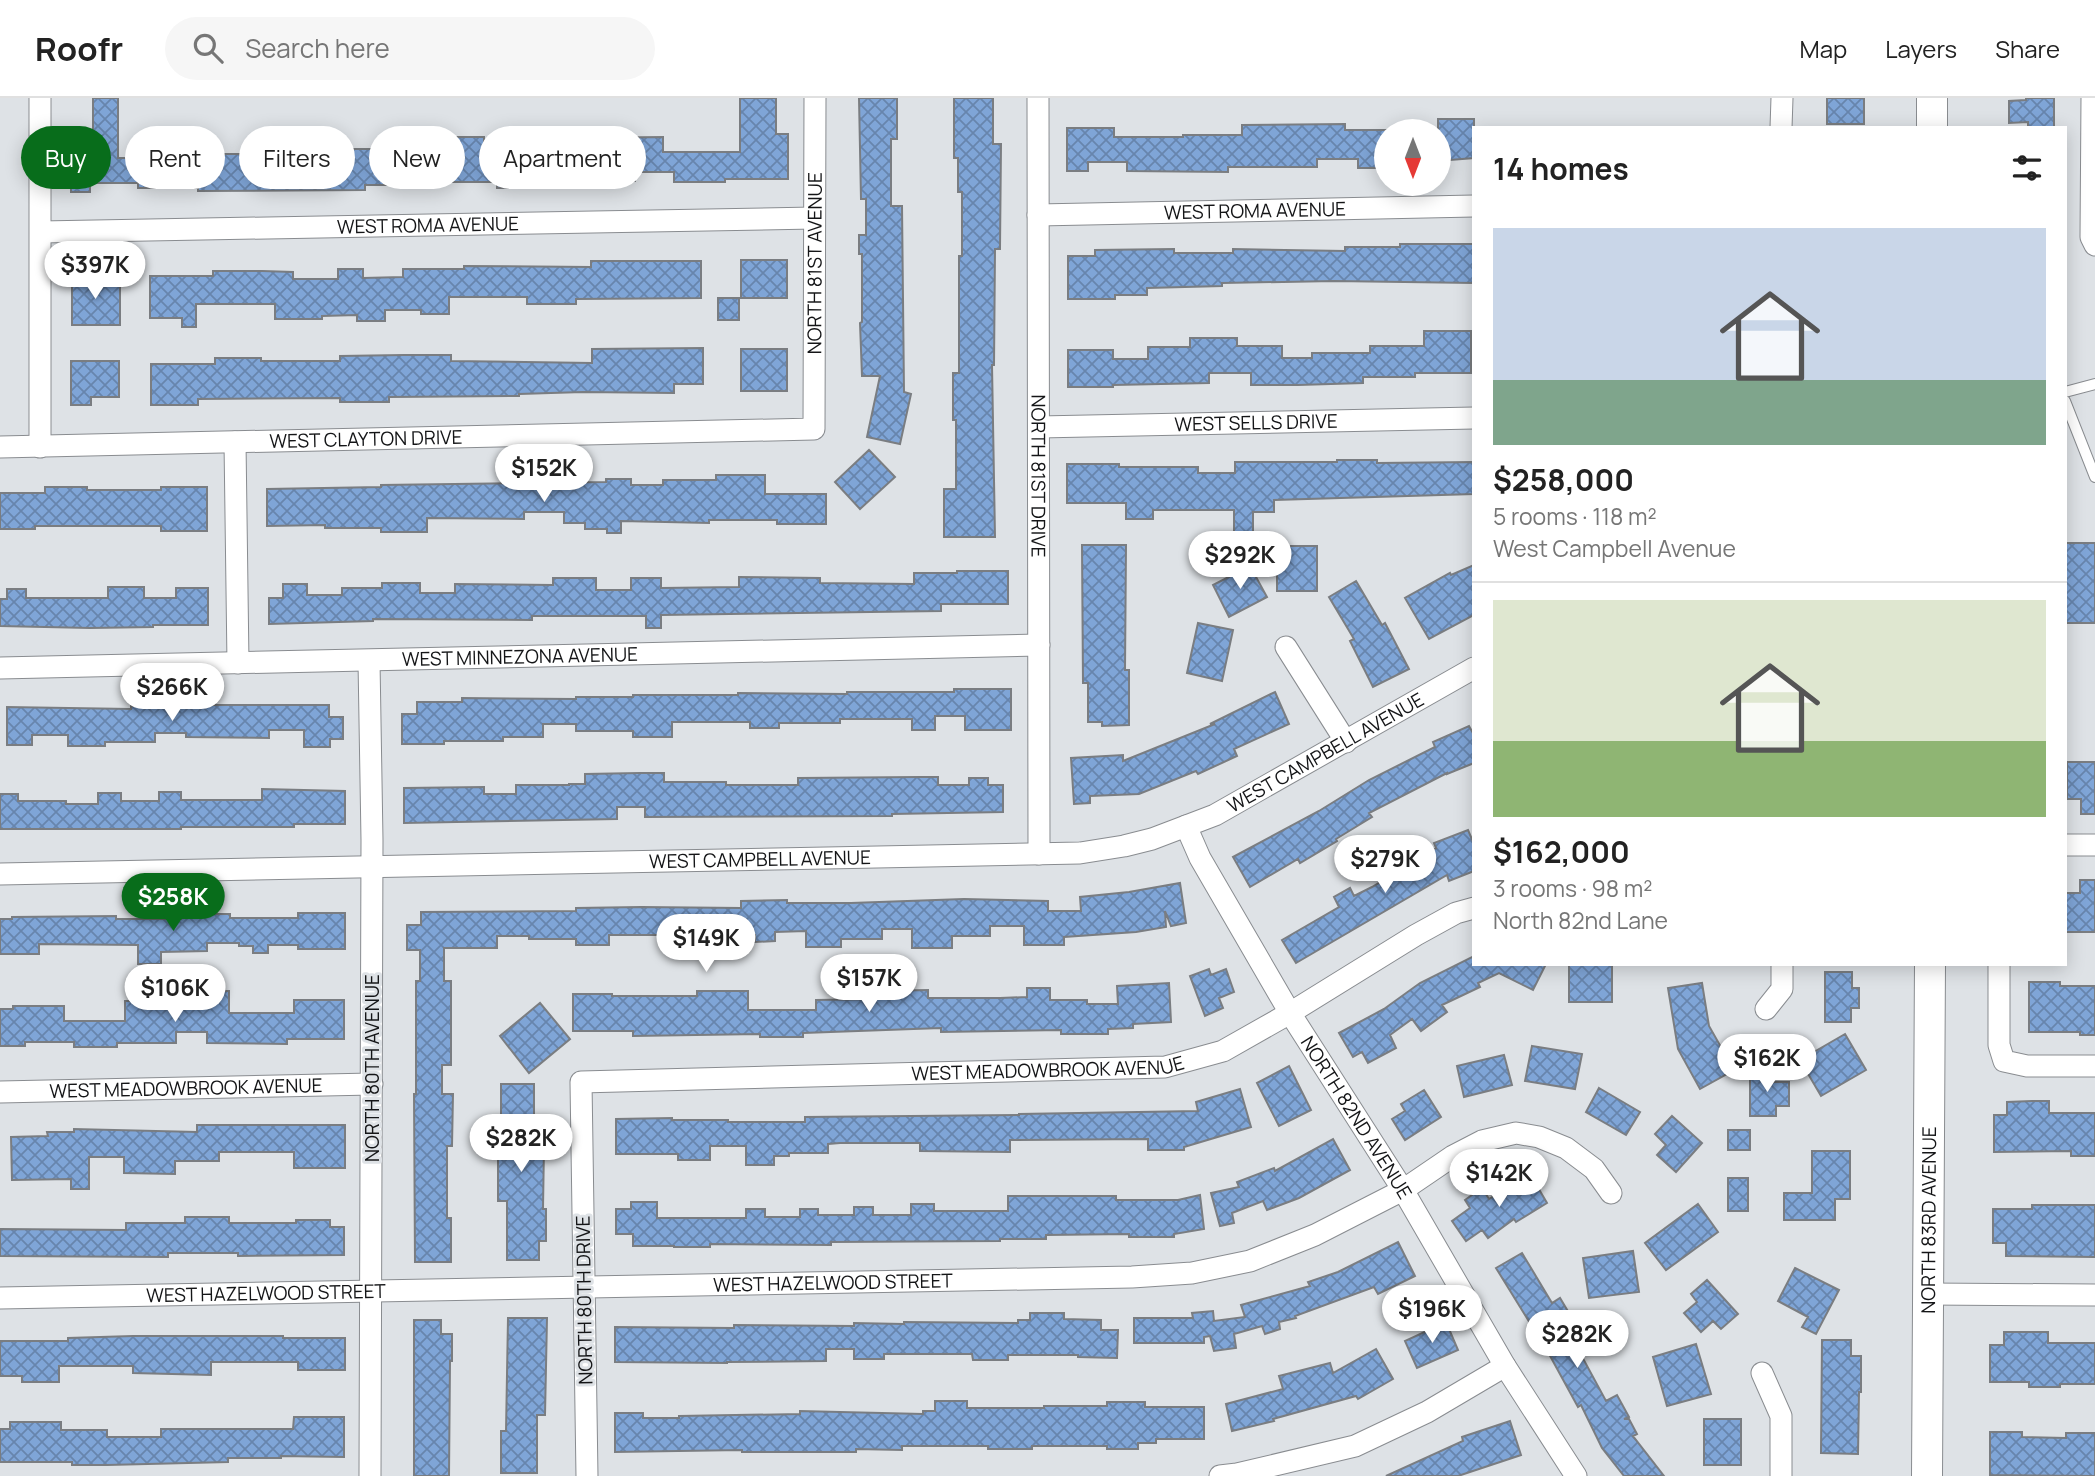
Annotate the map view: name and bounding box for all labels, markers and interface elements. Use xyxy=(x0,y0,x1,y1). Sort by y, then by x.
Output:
search box xyxy=(165,17,655,80)
text: Roofr xyxy=(35,26,123,71)
icon: search xyxy=(189,29,227,67)
text: Search here xyxy=(245,30,390,66)
text: Map xyxy=(1800,32,1847,65)
text: Layers xyxy=(1885,32,1957,65)
text: Share xyxy=(1995,32,2060,65)
north arrow xyxy=(1374,119,1451,196)
map controls xyxy=(1374,119,1451,196)
chip: Buy xyxy=(21,126,111,189)
chip: Rent xyxy=(125,126,225,189)
chip: Filters xyxy=(239,126,355,189)
chip: New xyxy=(369,126,465,189)
chip: Apartment xyxy=(479,126,646,189)
text: 14 homes xyxy=(1493,148,1629,189)
icon: filters xyxy=(2008,149,2046,187)
street label: NORTH 81ST AVENUE xyxy=(801,172,828,354)
street label: WEST ROMA AVENUE xyxy=(1164,196,1346,225)
street label: WEST ROMA AVENUE xyxy=(337,210,519,240)
pin: $397K xyxy=(46,242,144,301)
text: $397K xyxy=(60,248,130,280)
icon: home xyxy=(1707,273,1833,399)
street label: NORTH 81ST DRIVE xyxy=(1025,394,1052,558)
street label: WEST SELLS DRIVE xyxy=(1174,408,1338,437)
street label: WEST CLAYTON DRIVE xyxy=(269,424,463,454)
pin: $152K xyxy=(495,444,593,504)
text: $152K xyxy=(511,451,577,483)
text: $258,000 xyxy=(1493,459,1634,500)
text: 5 rooms · 118 m² xyxy=(1493,500,1657,532)
pin: $292K xyxy=(1191,532,1289,591)
text: West Campbell Avenue xyxy=(1493,532,1736,564)
text: $292K xyxy=(1204,538,1276,570)
street label: WEST MINNEZONA AVENUE xyxy=(401,641,638,672)
icon: home xyxy=(1707,645,1833,771)
pin: $266K xyxy=(123,664,221,723)
text: $266K xyxy=(136,670,208,702)
street label: WEST CAMPBELL AVENUE xyxy=(1222,686,1428,818)
text: $162,000 xyxy=(1493,831,1630,872)
pin: $279K xyxy=(1336,836,1434,895)
text: $279K xyxy=(1350,842,1420,874)
street label: WEST CAMPBELL AVENUE xyxy=(649,844,871,874)
text: 3 rooms · 98 m² xyxy=(1493,872,1653,904)
pin: $258K xyxy=(124,874,222,933)
text: $258K xyxy=(138,880,208,912)
text: North 82nd Lane xyxy=(1493,904,1668,936)
pin: $149K xyxy=(657,914,755,974)
text: $149K xyxy=(672,921,740,953)
pin: $157K xyxy=(820,954,918,1014)
text: $157K xyxy=(836,961,902,993)
pin: $106K xyxy=(126,964,224,1024)
text: $106K xyxy=(141,971,209,1003)
street label: NORTH 80TH AVENUE xyxy=(359,974,385,1162)
street label: NORTH 82ND AVENUE xyxy=(1295,1031,1418,1204)
pin: $162K xyxy=(1718,1034,1816,1094)
text: $162K xyxy=(1733,1041,1801,1073)
street label: WEST MEADOWBROOK AVENUE xyxy=(911,1049,1187,1087)
street label: WEST MEADOWBROOK AVENUE xyxy=(49,1072,323,1104)
pin: $282K xyxy=(472,1114,570,1174)
text: $282K xyxy=(486,1121,556,1153)
street label: NORTH 83RD AVENUE xyxy=(1915,1126,1942,1314)
pin: $142K xyxy=(1450,1150,1548,1209)
text: $142K xyxy=(1465,1156,1533,1188)
street label: NORTH 80TH DRIVE xyxy=(570,1215,598,1385)
street label: WEST HAZELWOOD STREET xyxy=(713,1267,954,1298)
street label: WEST HAZELWOOD STREET xyxy=(146,1278,387,1308)
pin: $196K xyxy=(1383,1286,1481,1345)
text: $196K xyxy=(1398,1292,1466,1324)
pin: $282K xyxy=(1528,1310,1626,1370)
text: $282K xyxy=(1542,1317,1612,1349)

